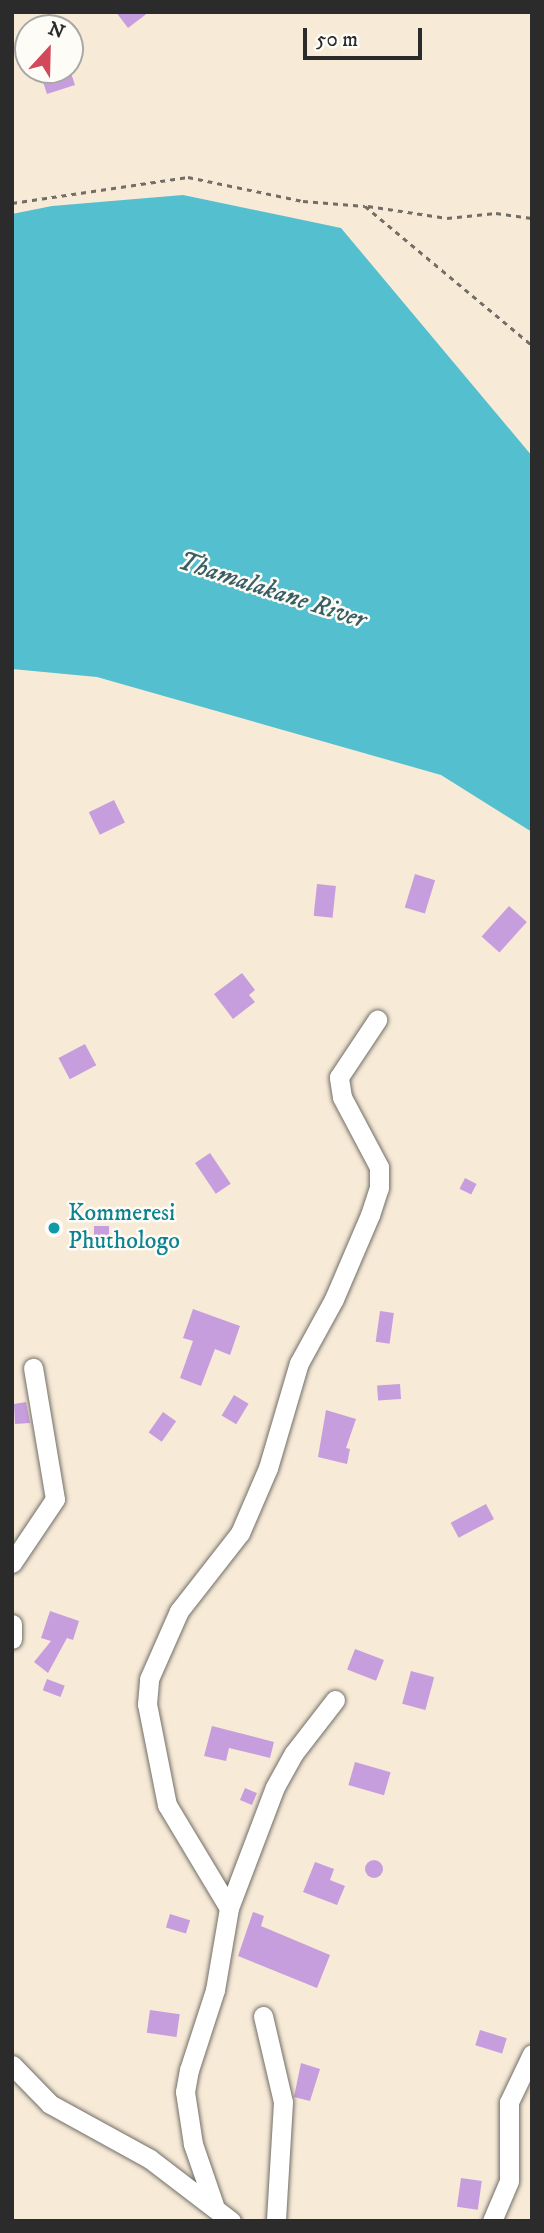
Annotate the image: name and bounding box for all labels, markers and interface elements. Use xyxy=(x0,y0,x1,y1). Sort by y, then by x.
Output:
north arrow xyxy=(14,14,84,84)
scale bar xyxy=(306,14,425,58)
text: N xyxy=(45,17,68,45)
text: 50 m xyxy=(316,27,358,53)
water label: Thamalakane River xyxy=(174,546,370,636)
place label: Kommeresi Phuthologo xyxy=(68,1200,180,1256)
marker: Kommeresi Phuthologo xyxy=(46,1220,62,1236)

